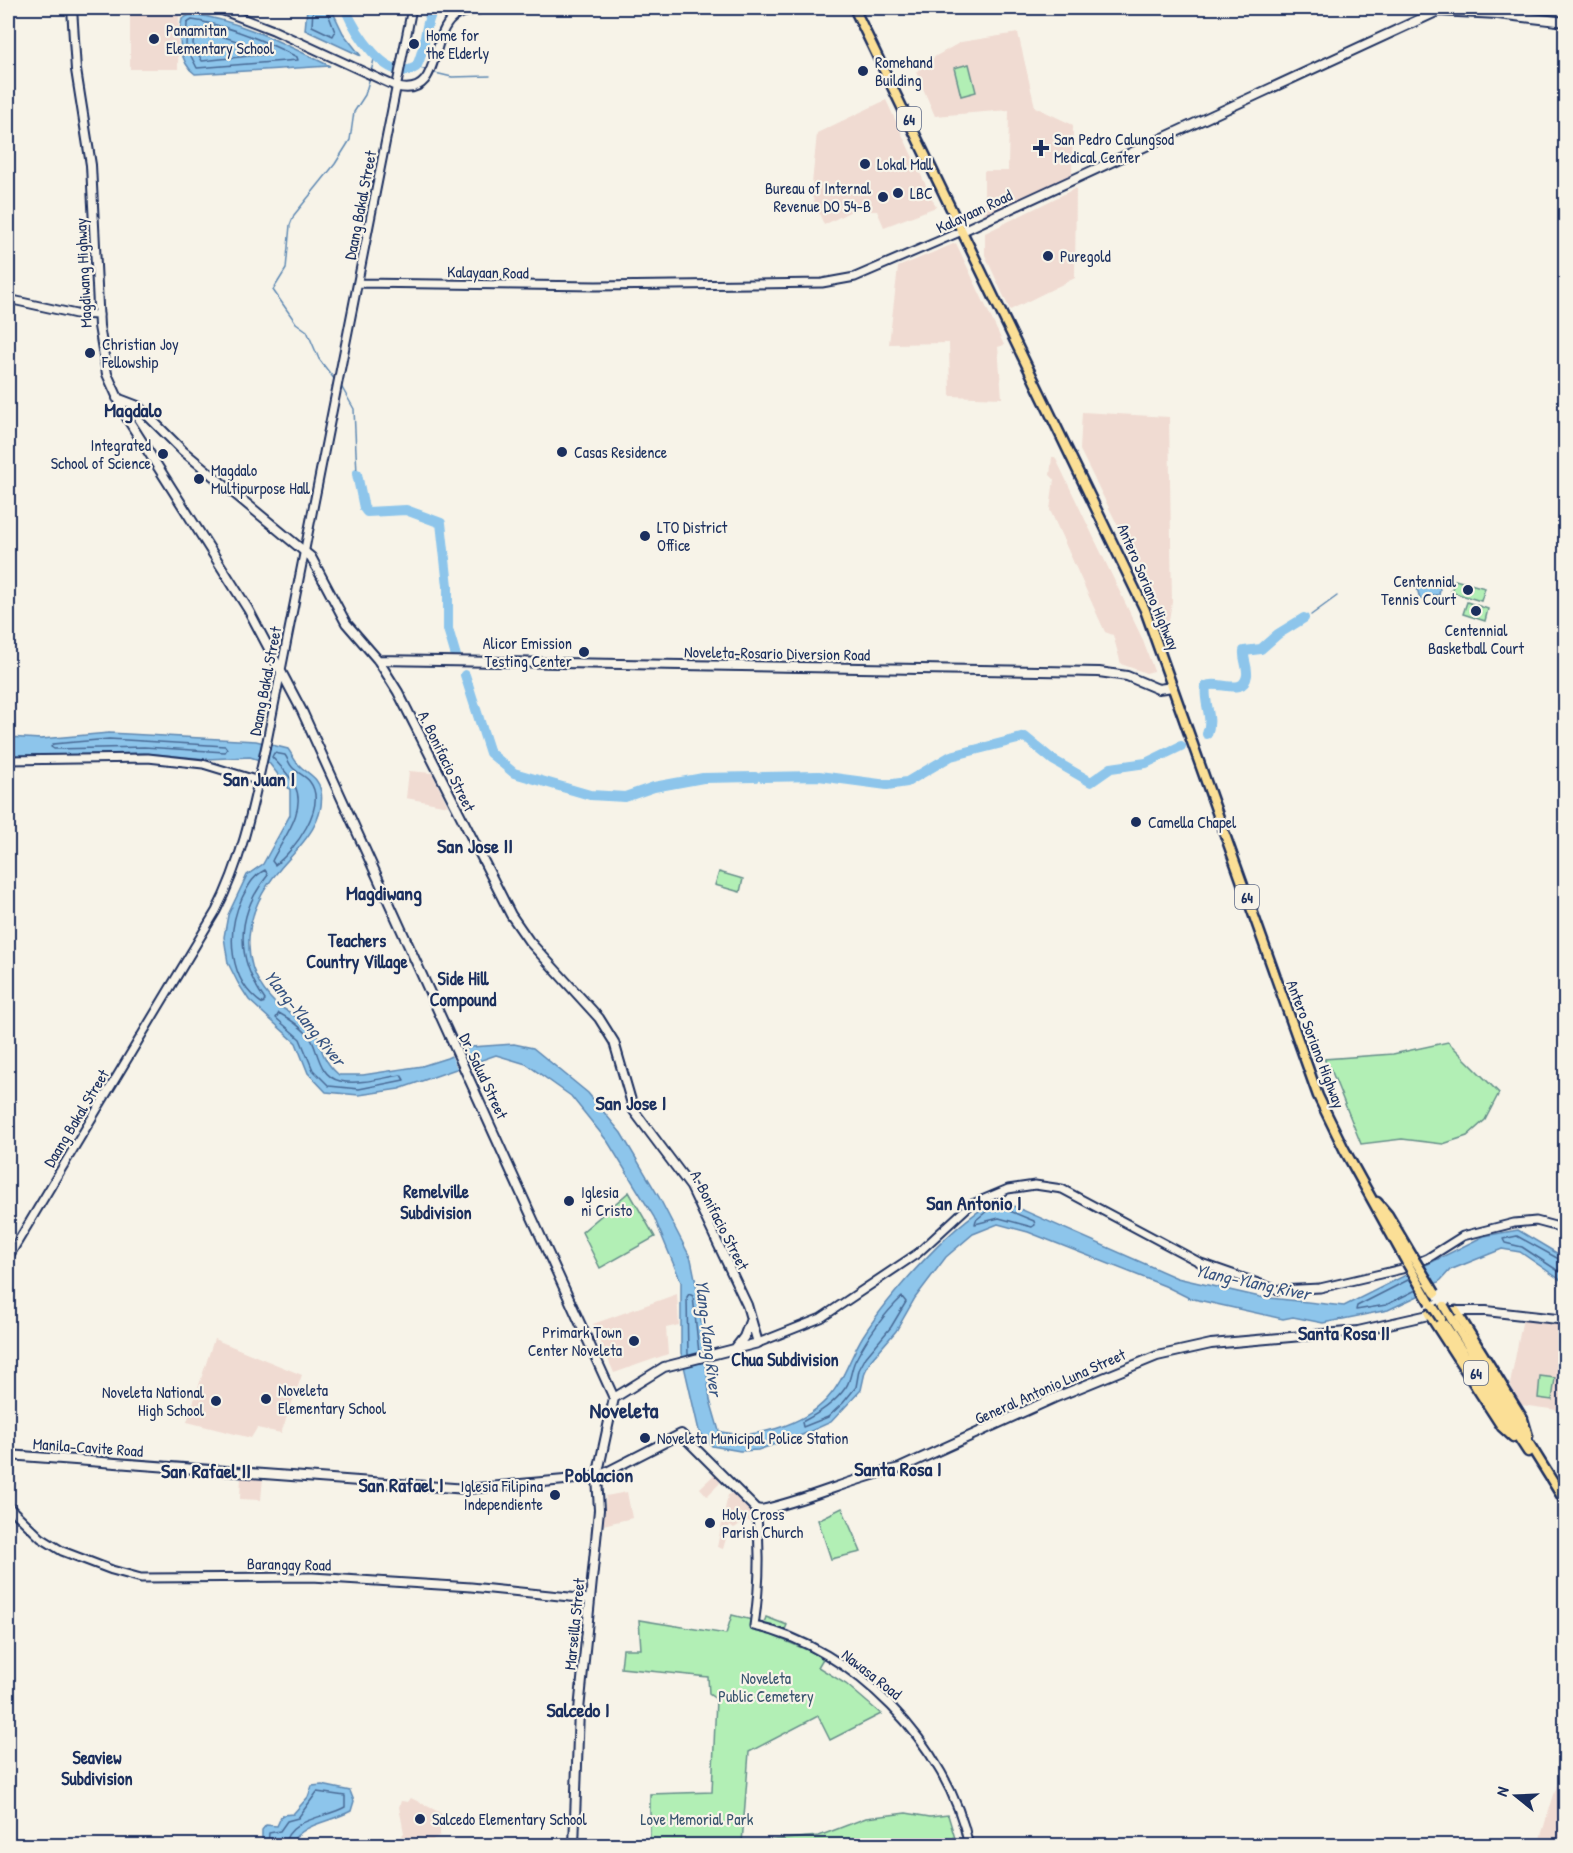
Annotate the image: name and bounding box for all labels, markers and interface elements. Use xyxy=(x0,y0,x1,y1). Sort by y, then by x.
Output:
place label: Panamitan Elementary School xyxy=(166,19,275,59)
place label: Home for the Elderly xyxy=(426,24,490,64)
marker: Panamitan Elementary School xyxy=(147,32,161,46)
marker: Home for the Elderly xyxy=(407,37,421,51)
place label: Romehand Building xyxy=(875,51,932,91)
marker: Romehand Building xyxy=(856,64,870,78)
road number: 64 xyxy=(897,107,921,131)
place label: San Pedro Calungsod Medical Center xyxy=(1054,128,1174,168)
marker: San Pedro Calungsod Medical Center xyxy=(1032,139,1050,157)
street label: Daang Bakal Street xyxy=(339,148,381,261)
place label: Lokal Mall xyxy=(877,153,933,175)
marker: Lokal Mall xyxy=(858,157,872,171)
place label: Bureau of Internal Revenue DO 54-B xyxy=(765,177,872,217)
place label: LBC xyxy=(910,182,933,204)
street label: Kalayaan Road xyxy=(932,184,1016,238)
marker: LBC xyxy=(891,186,905,200)
marker: Bureau of Internal Revenue DO 54-B xyxy=(876,190,890,204)
street label: Magdiwang Highway xyxy=(69,217,97,328)
place label: Puregold xyxy=(1060,245,1111,267)
marker: Puregold xyxy=(1041,249,1055,263)
street label: Kalayaan Road xyxy=(447,260,529,284)
place label: Christian Joy Fellowship xyxy=(101,333,179,373)
marker: Christian Joy Fellowship xyxy=(83,346,97,360)
district label: Magdalo xyxy=(104,396,162,424)
place label: Integrated School of Science xyxy=(51,434,152,474)
place label: Casas Residence xyxy=(574,441,668,463)
marker: Casas Residence xyxy=(555,445,569,459)
marker: Integrated School of Science xyxy=(156,447,170,461)
place label: Magdalo Multipurpose Hall xyxy=(211,459,310,499)
marker: Magdalo Multipurpose Hall xyxy=(192,472,206,486)
place label: LTO District Office xyxy=(657,516,728,556)
street label: Antero Soriano Highway xyxy=(1112,520,1186,654)
marker: LTO District Office xyxy=(638,529,652,543)
place label: Centennial Tennis Court xyxy=(1381,570,1457,610)
marker: Centennial Tennis Court xyxy=(1461,583,1475,597)
marker: Centennial Basketball Court xyxy=(1469,604,1483,618)
place label: Centennial Basketball Court xyxy=(1428,619,1524,659)
street label: Daang Bakal Street xyxy=(244,624,286,737)
place label: Alicor Emission Testing Center xyxy=(483,632,572,672)
street label: Noveleta-Rosario Diversion Road xyxy=(684,640,870,666)
marker: Alicor Emission Testing Center xyxy=(577,645,591,659)
street label: A. Bonifacio Street xyxy=(413,707,481,815)
district label: San Juan I xyxy=(223,765,295,792)
place label: Camella Chapel xyxy=(1148,811,1237,833)
marker: Camella Chapel xyxy=(1129,815,1143,829)
district label: San Jose II xyxy=(437,832,513,859)
district label: Magdiwang xyxy=(346,879,422,907)
road number: 64 xyxy=(1235,885,1259,909)
district label: Teachers Country Village xyxy=(306,928,409,975)
water label: Ylang-Ylang River xyxy=(259,965,353,1073)
district label: Side Hill Compound xyxy=(430,966,496,1013)
street label: Antero Soriano Highway xyxy=(1281,977,1351,1112)
street label: Dr. Salud Street xyxy=(455,1030,514,1123)
street label: Daang Bakal Street xyxy=(38,1064,114,1171)
district label: San Jose I xyxy=(595,1089,667,1116)
street label: A. Bonifacio Street xyxy=(685,1166,755,1274)
district label: Remelville Subdivision xyxy=(400,1179,472,1225)
place label: Iglesia ni Cristo xyxy=(581,1181,633,1221)
district label: San Antonio I xyxy=(926,1189,1022,1216)
marker: Iglesia ni Cristo xyxy=(562,1194,576,1208)
water label: Ylang-Ylang River xyxy=(1193,1258,1315,1307)
water label: Ylang-Ylang River xyxy=(689,1279,729,1400)
district label: Santa Rosa II xyxy=(1298,1319,1390,1346)
place label: Primark Town Center Noveleta xyxy=(528,1321,622,1361)
marker: Primark Town Center Noveleta xyxy=(627,1334,641,1348)
street label: General Antonio Luna Street xyxy=(971,1343,1129,1429)
district label: Chua Subdivision xyxy=(731,1347,839,1372)
road number: 64 xyxy=(1464,1361,1488,1385)
place label: Noveleta Elementary School xyxy=(278,1379,387,1419)
place label: Noveleta National High School xyxy=(102,1381,205,1421)
marker: Noveleta Elementary School xyxy=(259,1392,273,1406)
marker: Noveleta National High School xyxy=(209,1394,223,1408)
district label: Noveleta xyxy=(590,1395,659,1425)
place label: Noveleta Municipal Police Station xyxy=(657,1427,849,1449)
marker: Noveleta Municipal Police Station xyxy=(638,1431,652,1445)
street label: Manila-Cavite Road xyxy=(32,1432,144,1462)
district label: Santa Rosa I xyxy=(854,1455,942,1482)
district label: San Rafael II xyxy=(161,1457,251,1484)
district label: Poblacion xyxy=(565,1461,633,1488)
district label: San Rafael I xyxy=(358,1471,444,1498)
place label: Iglesia Filipina Independiente xyxy=(460,1475,544,1515)
marker: Iglesia Filipina Independiente xyxy=(548,1488,562,1502)
place label: Holy Cross Parish Church xyxy=(722,1503,804,1543)
marker: Holy Cross Parish Church xyxy=(703,1516,717,1530)
street label: Barangay Road xyxy=(247,1552,331,1576)
street label: Marseilla Street xyxy=(558,1577,590,1671)
street label: Nawasa Road xyxy=(837,1644,907,1704)
park label: Noveleta Public Cemetery xyxy=(718,1667,814,1707)
district label: Salcedo I xyxy=(546,1696,610,1723)
district label: Seaview Subdivision xyxy=(61,1745,133,1791)
north arrow xyxy=(1486,1766,1546,1826)
text: N xyxy=(1490,1783,1514,1799)
place label: Salcedo Elementary School xyxy=(432,1808,588,1830)
park label: Love Memorial Park xyxy=(641,1808,754,1830)
marker: Salcedo Elementary School xyxy=(413,1812,427,1826)

